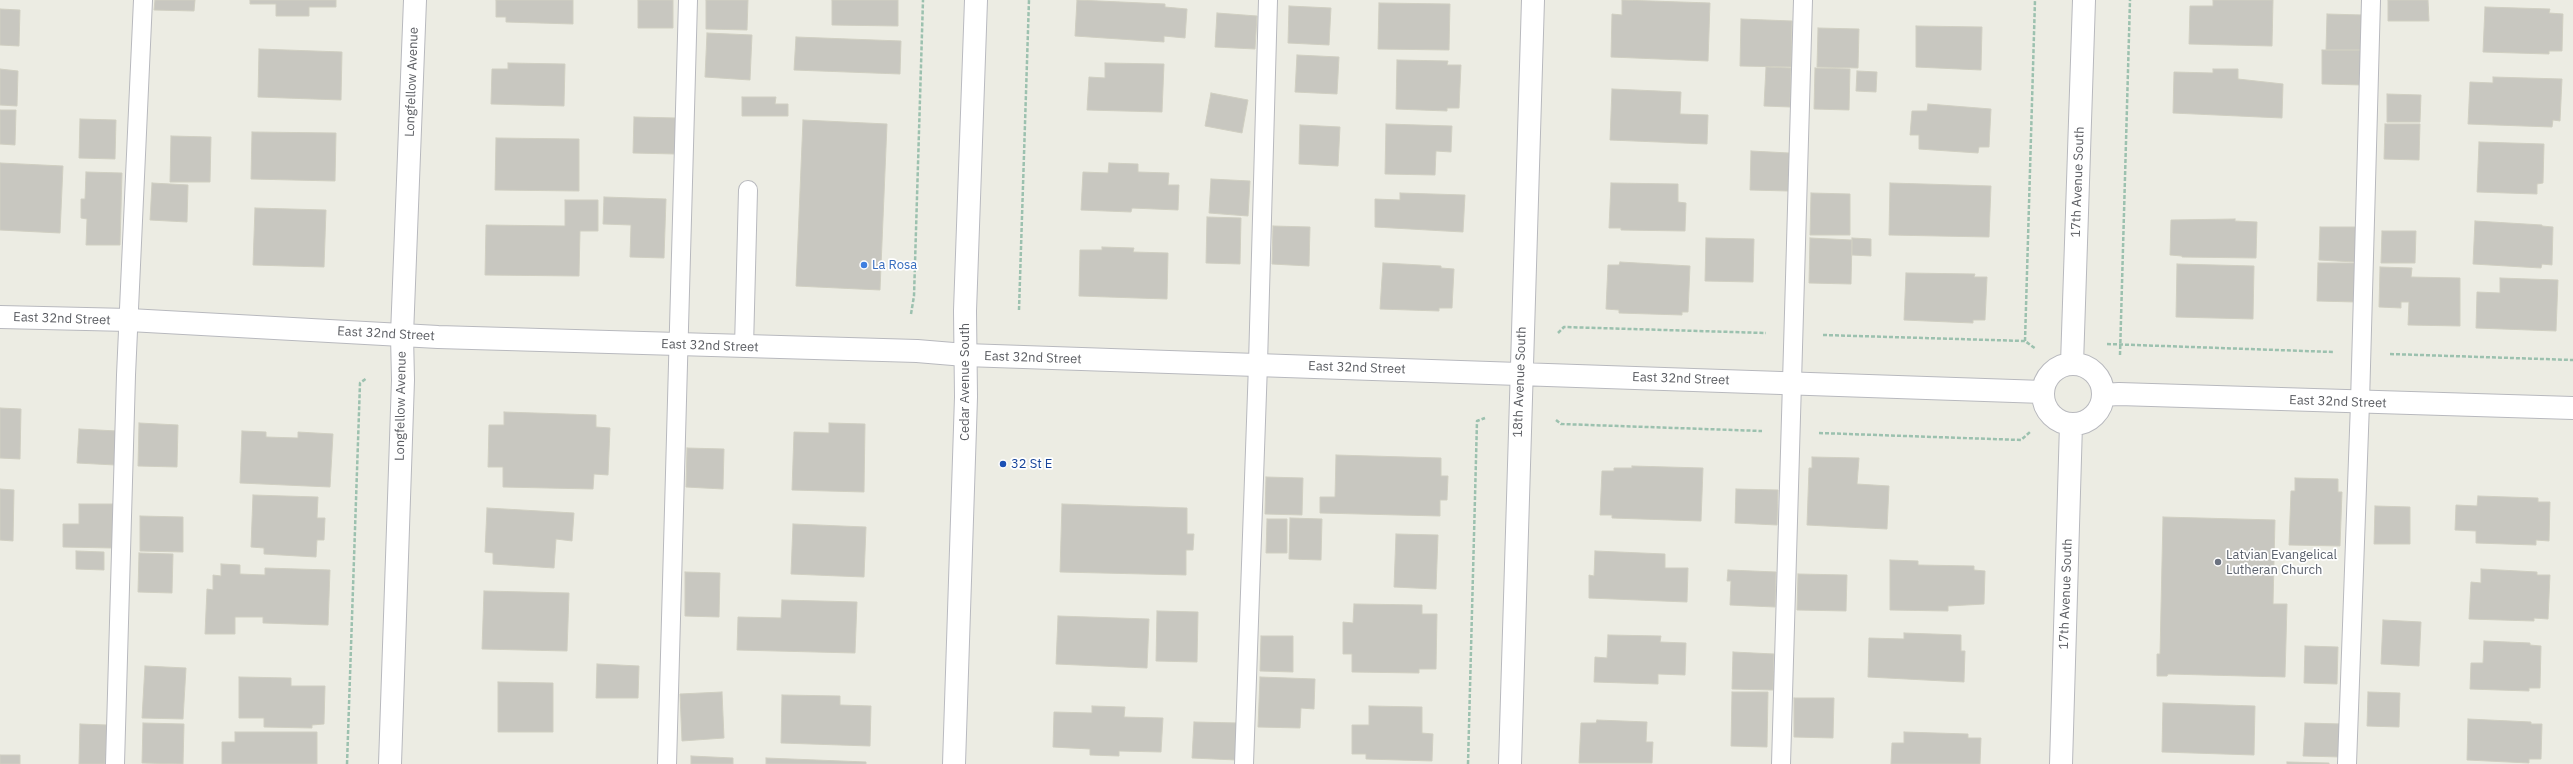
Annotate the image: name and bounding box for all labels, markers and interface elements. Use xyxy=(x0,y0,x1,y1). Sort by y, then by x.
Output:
street label: Longfellow Avenue xyxy=(402,27,422,137)
street label: 17th Avenue South xyxy=(2068,126,2088,238)
place label: La Rosa xyxy=(872,257,917,273)
marker: La Rosa xyxy=(859,260,869,270)
street label: East 32nd Street xyxy=(13,310,111,328)
street label: Cedar Avenue South xyxy=(957,323,973,441)
street label: East 32nd Street xyxy=(337,324,435,344)
street label: 18th Avenue South xyxy=(1510,326,1530,438)
street label: East 32nd Street xyxy=(661,337,759,355)
street label: East 32nd Street xyxy=(984,349,1082,367)
street label: Longfellow Avenue xyxy=(392,351,410,461)
street label: East 32nd Street xyxy=(1308,359,1406,377)
street label: East 32nd Street xyxy=(1632,370,1730,388)
street label: East 32nd Street xyxy=(2289,393,2387,411)
place label: 32 St E xyxy=(1011,456,1052,472)
marker: 32 St E xyxy=(998,459,1008,469)
street label: 17th Avenue South xyxy=(2056,538,2076,650)
place label: Latvian Evangelical Lutheran Church xyxy=(2226,547,2337,578)
marker: Latvian Evangelical Lutheran Church xyxy=(2213,557,2223,567)

